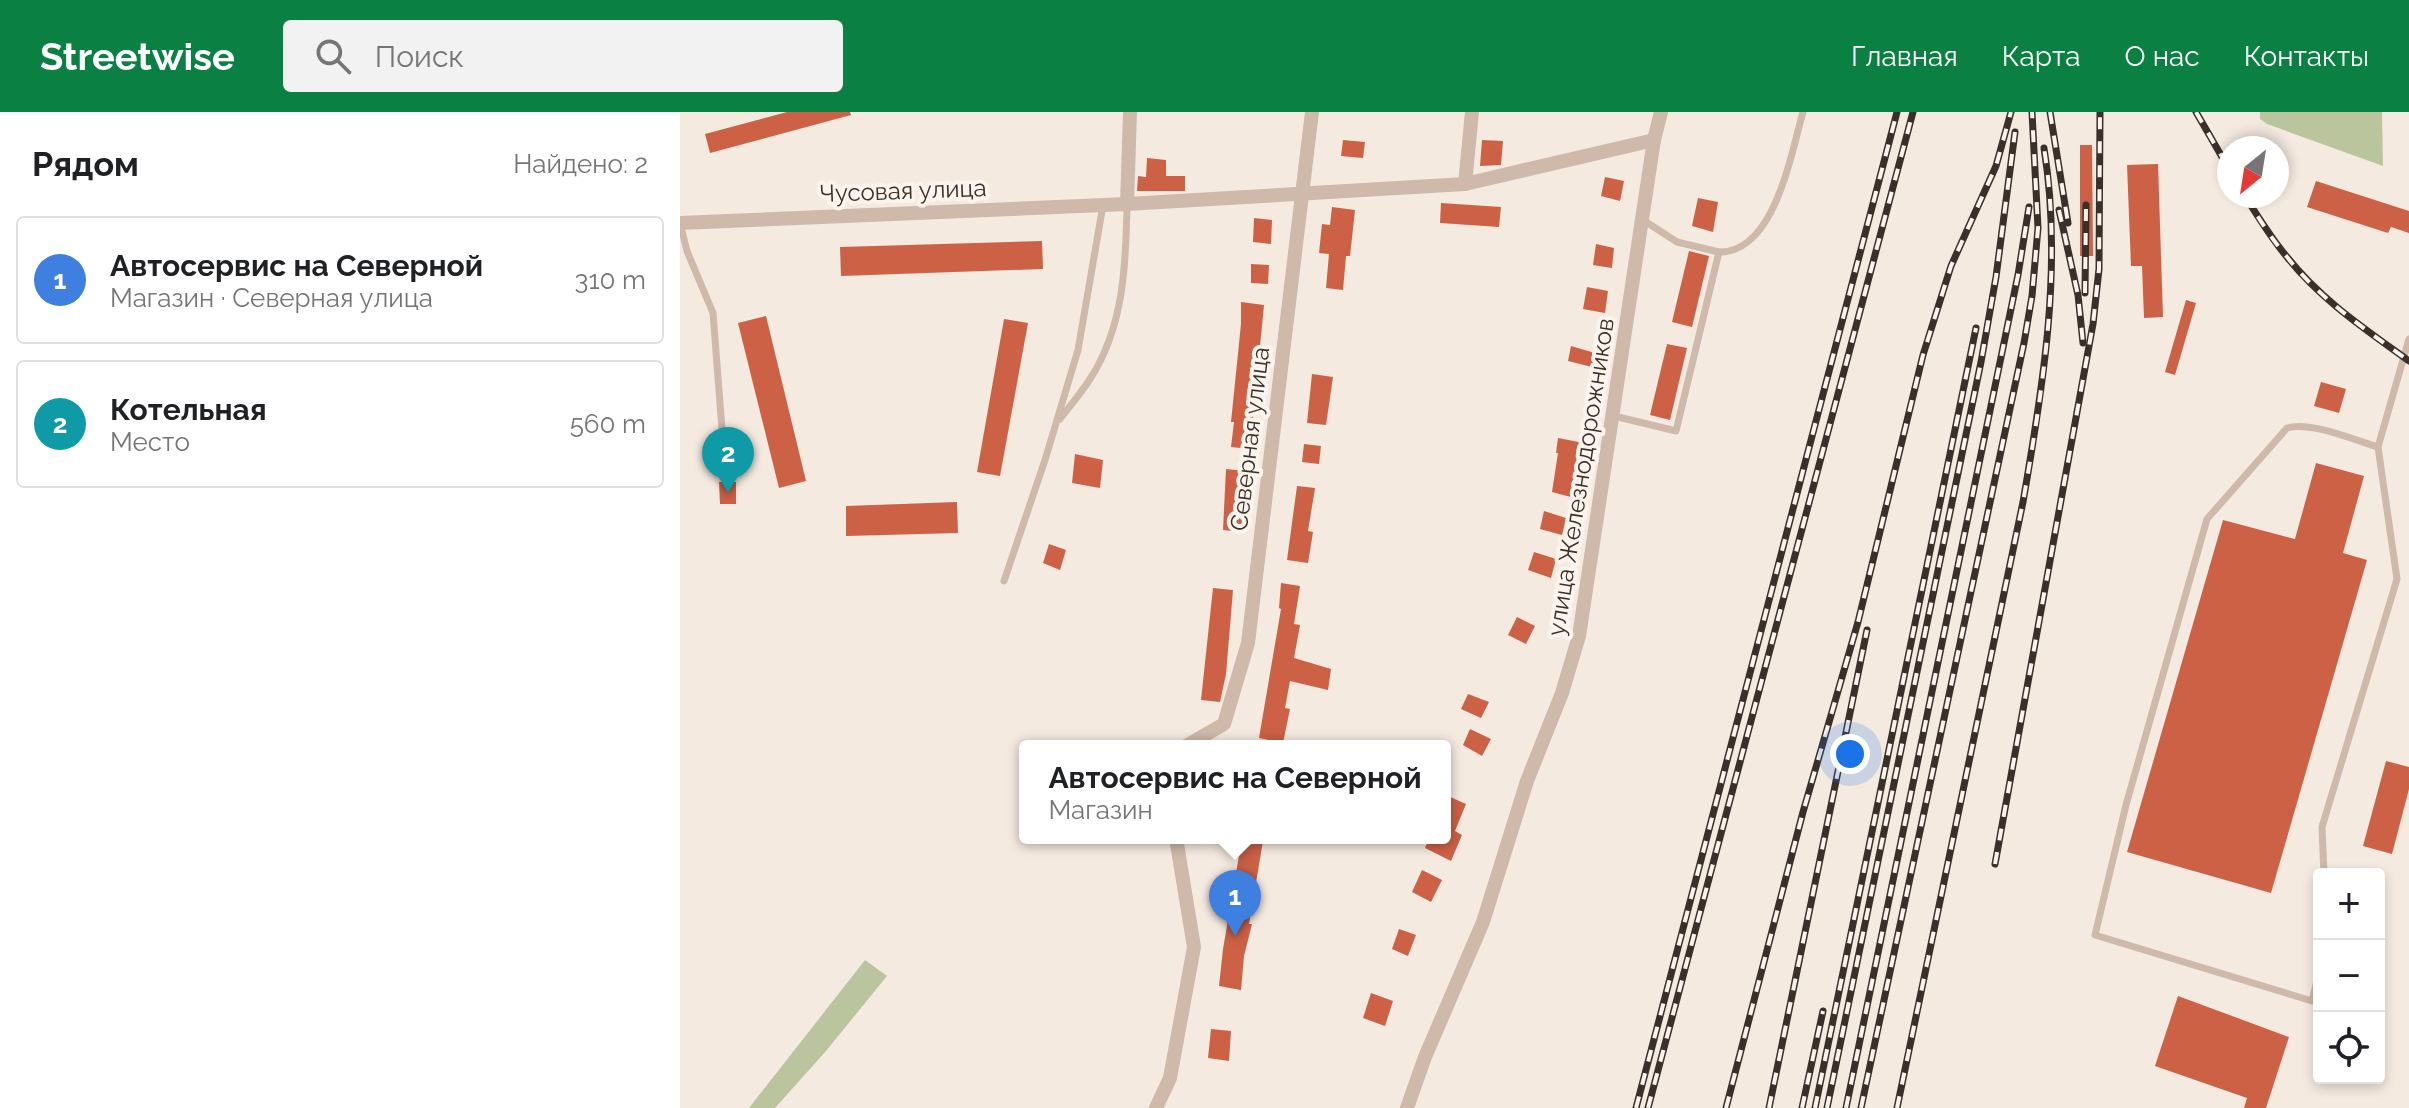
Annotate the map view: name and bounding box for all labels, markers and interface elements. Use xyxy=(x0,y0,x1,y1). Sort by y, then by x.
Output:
search box xyxy=(283,20,843,92)
text: Streetwise xyxy=(40,34,235,79)
icon: search xyxy=(311,34,355,78)
text: Поиск xyxy=(375,39,464,74)
text: Главная xyxy=(1851,40,1958,73)
text: Карта xyxy=(2002,40,2081,73)
text: О нас xyxy=(2125,40,2200,73)
text: Контакты xyxy=(2244,40,2369,73)
north arrow xyxy=(2217,136,2289,208)
text: Рядом xyxy=(32,144,139,184)
text: Найдено: 2 xyxy=(513,149,648,179)
street label: Чусовая улица xyxy=(819,173,987,208)
text: Автосервис на Северной xyxy=(110,248,483,283)
text: 1 xyxy=(54,265,66,295)
text: 310 m xyxy=(575,265,646,295)
text: Магазин · Северная улица xyxy=(110,283,433,313)
street label: улица Железнодорожников xyxy=(1541,316,1620,638)
street label: Северная улица xyxy=(1224,345,1275,533)
text: Котельная xyxy=(110,392,267,427)
text: 2 xyxy=(53,409,67,439)
text: 560 m xyxy=(570,409,646,439)
text: Место xyxy=(110,427,190,457)
pin: 2 xyxy=(702,427,754,493)
your location xyxy=(1830,734,1870,774)
popup xyxy=(1019,740,1451,844)
text: Автосервис на Северной xyxy=(1048,760,1422,795)
text: Магазин xyxy=(1048,795,1153,825)
map controls xyxy=(2313,868,2385,1084)
button: + xyxy=(2313,868,2385,940)
pin: 1 xyxy=(1209,870,1261,936)
button: − xyxy=(2313,940,2385,1012)
button: locate xyxy=(2313,1012,2385,1084)

